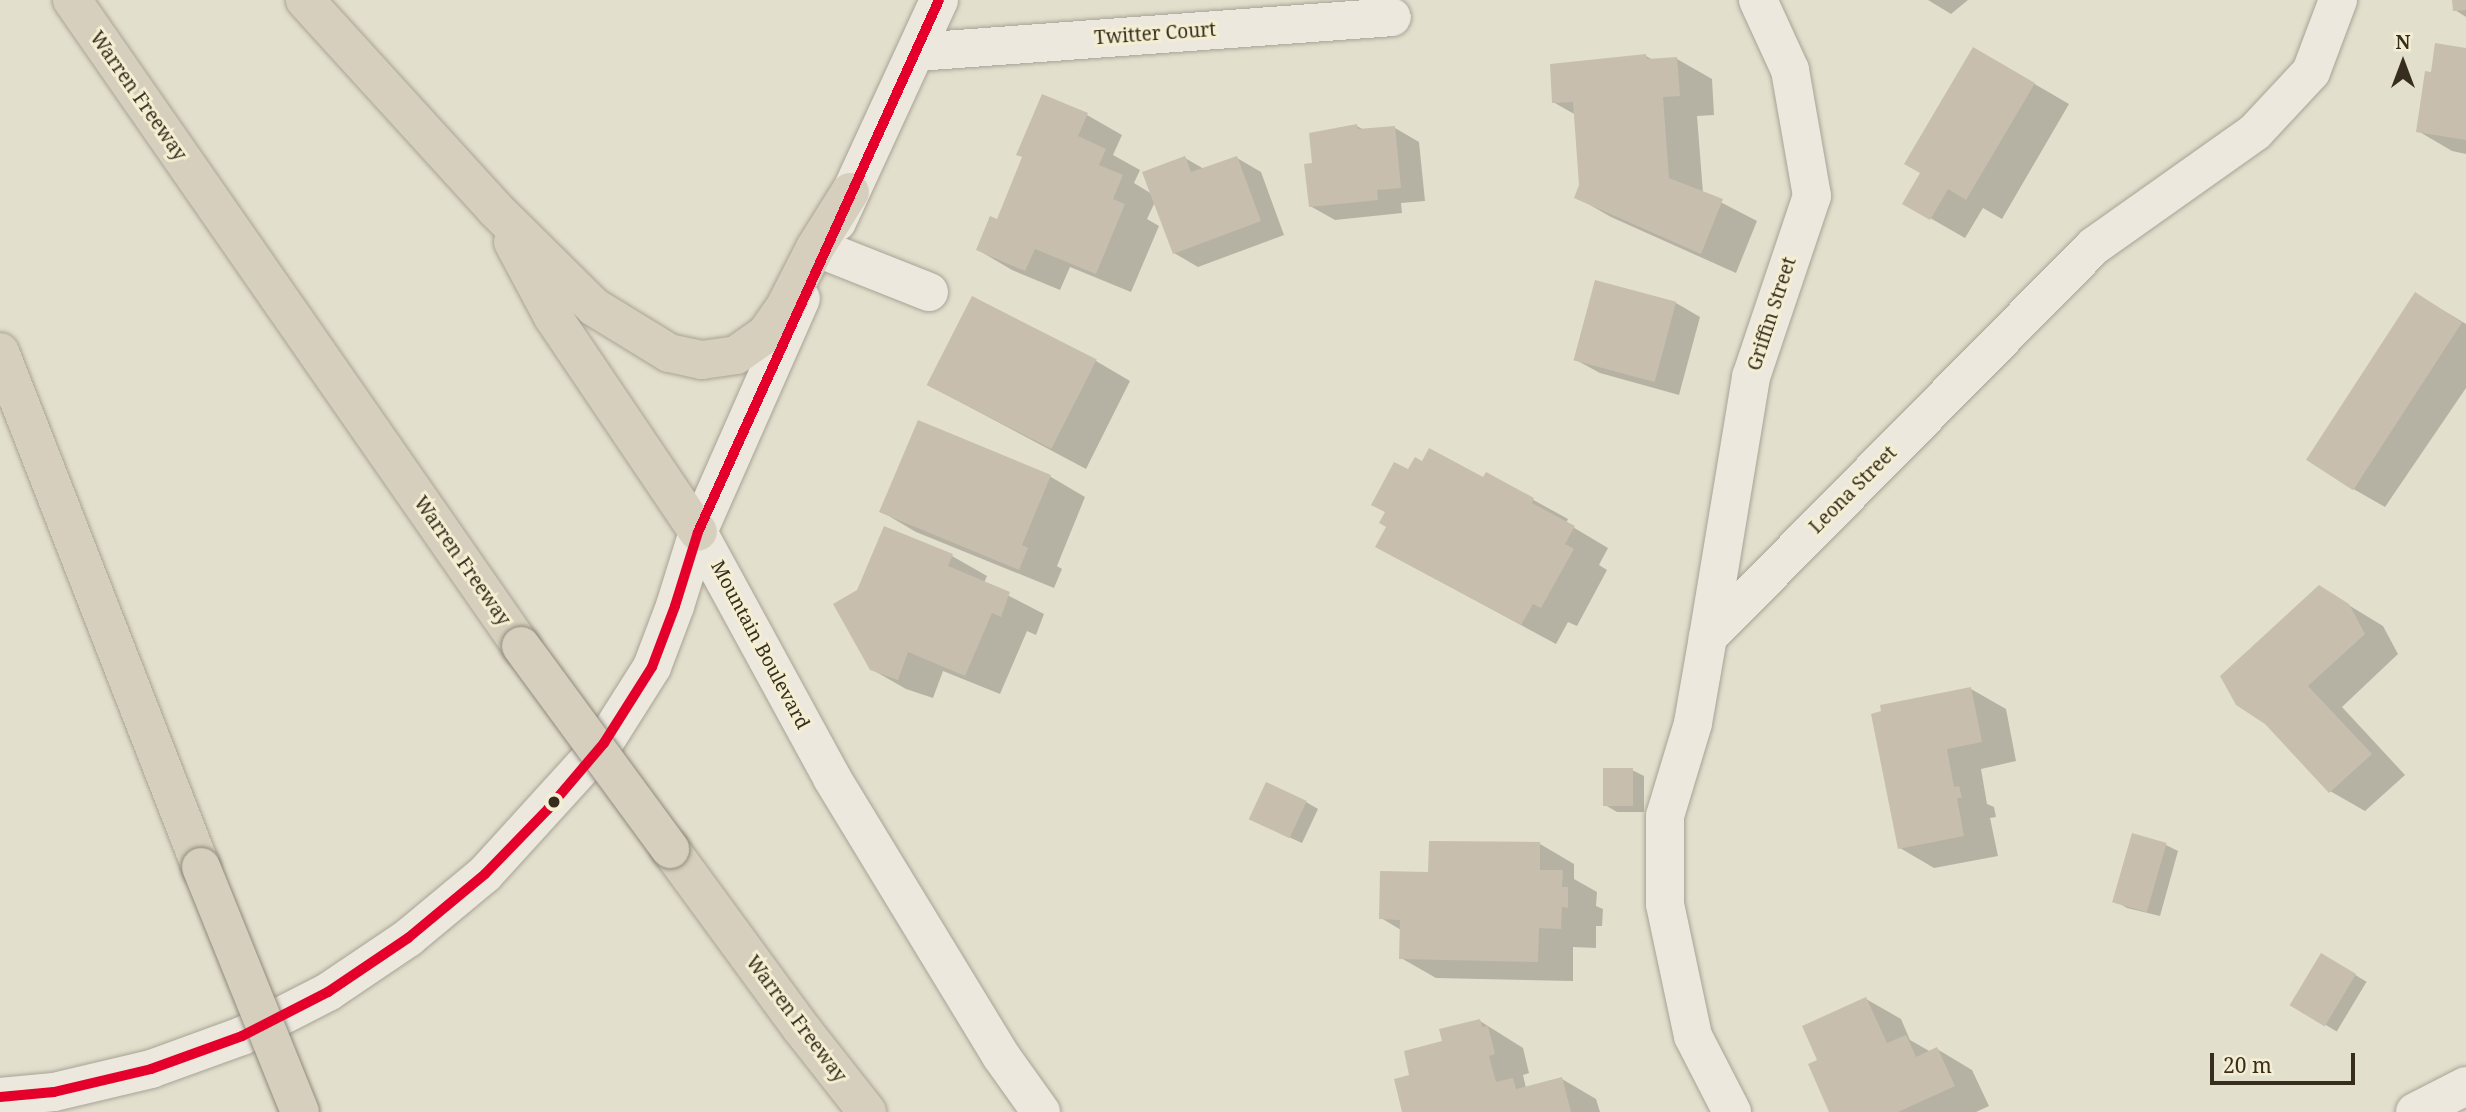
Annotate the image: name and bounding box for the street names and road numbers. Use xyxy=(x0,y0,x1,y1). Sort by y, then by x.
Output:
street label: Twitter Court xyxy=(1093,18,1217,50)
street label: Warren Freeway xyxy=(85,27,191,165)
street label: Griffin Street xyxy=(1743,254,1801,374)
street label: Leona Street xyxy=(1805,442,1901,538)
street label: Warren Freeway xyxy=(409,492,515,630)
street label: Mountain Boulevard xyxy=(706,557,814,733)
street label: Warren Freeway xyxy=(741,951,851,1087)

